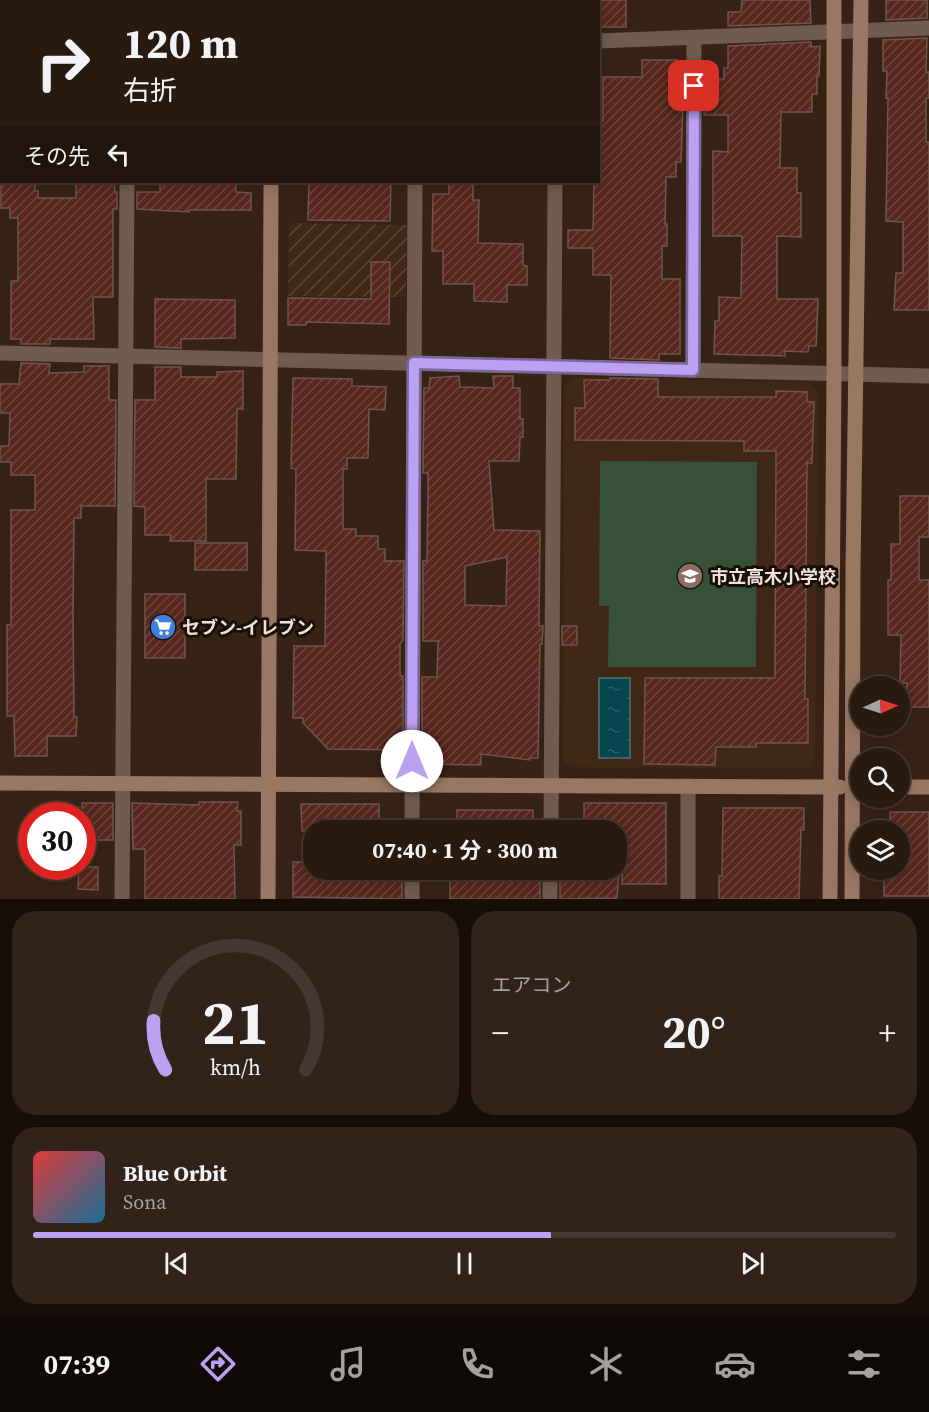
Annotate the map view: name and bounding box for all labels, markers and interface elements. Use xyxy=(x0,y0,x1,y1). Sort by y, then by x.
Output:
text: 120 m xyxy=(123,14,238,72)
icon: right xyxy=(24,24,102,102)
pin xyxy=(668,60,719,111)
icon: arrive xyxy=(677,69,710,102)
text: 右折 xyxy=(123,72,177,109)
icon: left xyxy=(102,138,135,171)
text: その先 xyxy=(24,141,90,171)
school or university icon: 市立高木小学校 xyxy=(675,561,705,591)
place label: 市立高木小学校 xyxy=(710,564,836,589)
supermarket icon: セブン-イレブン xyxy=(148,612,178,642)
place label: セブン-イレブン xyxy=(182,615,314,640)
north arrow xyxy=(850,676,910,736)
map controls xyxy=(850,676,910,880)
position arrow xyxy=(380,729,444,793)
button: search xyxy=(850,748,910,808)
speed limit sign: 30 xyxy=(18,802,96,880)
button: layers xyxy=(850,820,910,880)
text: 07:40 · 1 分 · 300 m xyxy=(372,835,558,865)
text: エアコン xyxy=(492,971,572,999)
text: 21 xyxy=(201,979,269,1065)
text: 20° xyxy=(662,1001,726,1063)
text: − xyxy=(492,1010,509,1055)
text: + xyxy=(878,1010,896,1055)
text: km/h xyxy=(210,1053,261,1082)
text: Blue Orbit xyxy=(123,1158,227,1188)
text: Sona xyxy=(123,1188,167,1216)
icon: previous xyxy=(160,1247,193,1280)
icon: pause xyxy=(448,1247,481,1280)
icon: next xyxy=(736,1247,769,1280)
icon: directions xyxy=(197,1343,239,1385)
icon: music xyxy=(327,1343,369,1385)
icon: phone xyxy=(456,1343,498,1385)
icon: climate xyxy=(585,1343,627,1385)
icon: car xyxy=(714,1343,756,1385)
icon: filters xyxy=(843,1343,885,1385)
text: 07:39 xyxy=(44,1346,110,1383)

